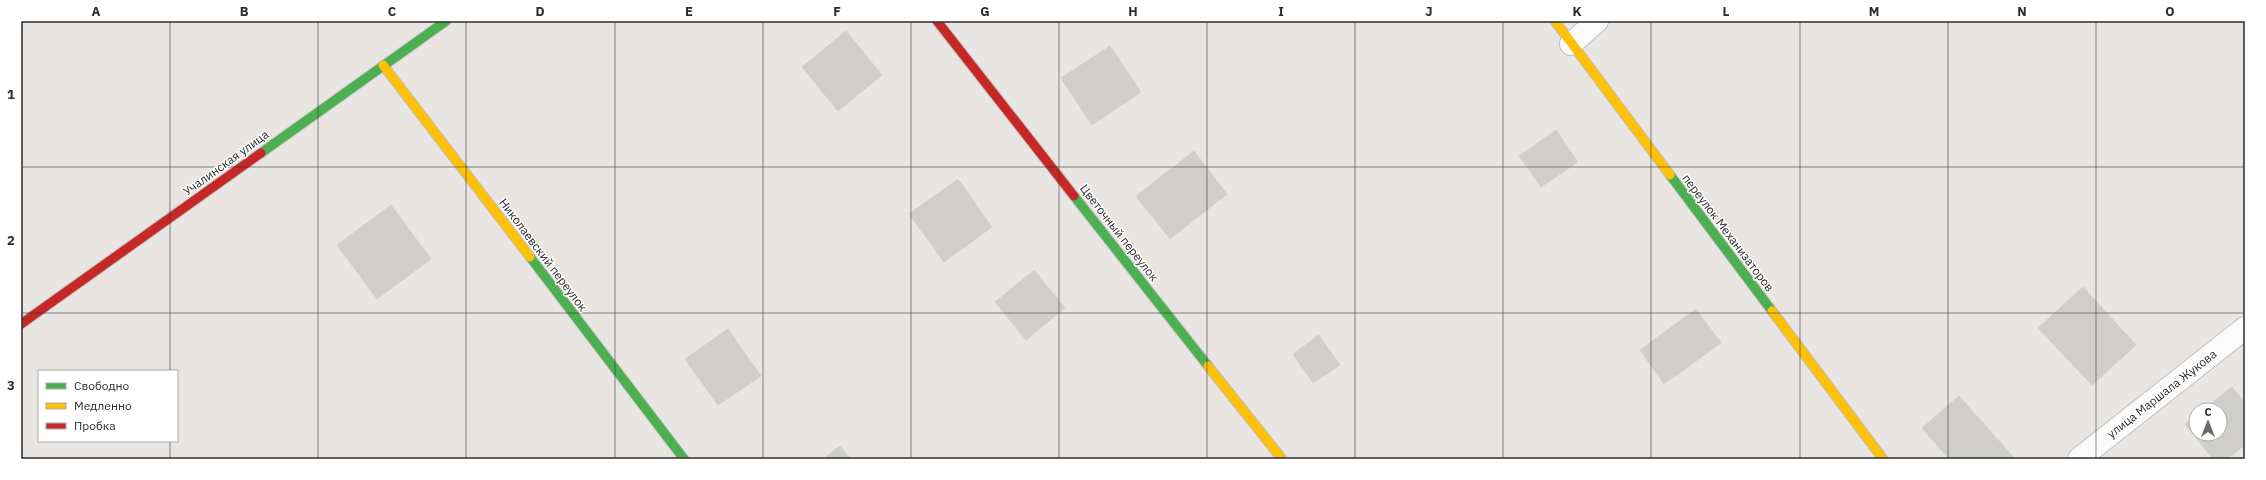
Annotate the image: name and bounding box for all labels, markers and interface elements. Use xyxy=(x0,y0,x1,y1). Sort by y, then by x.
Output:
text: A xyxy=(92,3,101,20)
text: B xyxy=(240,3,249,20)
text: C xyxy=(388,3,397,20)
text: D xyxy=(535,3,545,20)
text: E xyxy=(685,3,693,20)
text: F xyxy=(833,3,841,20)
text: G xyxy=(980,3,990,20)
text: H xyxy=(1128,3,1138,20)
text: I xyxy=(1278,3,1284,20)
text: J xyxy=(1425,3,1433,20)
text: K xyxy=(1572,3,1582,20)
text: L xyxy=(1723,3,1730,20)
text: M xyxy=(1869,3,1879,20)
text: N xyxy=(2017,3,2027,20)
text: O xyxy=(2165,3,2175,20)
text: 1 xyxy=(7,86,15,103)
street label: Учалинская улица xyxy=(180,126,272,199)
street label: переулок Механизаторов xyxy=(1679,171,1777,294)
street label: Цветочный переулок xyxy=(1077,181,1162,285)
street label: Николаевский переулок xyxy=(496,195,591,314)
text: 2 xyxy=(7,232,15,249)
street label: улица Маршала Жукова xyxy=(2104,346,2220,441)
legend xyxy=(38,370,178,442)
text: 3 xyxy=(7,377,15,394)
text: Свободно xyxy=(74,378,130,393)
text: Медленно xyxy=(74,398,132,413)
north arrow xyxy=(2188,402,2228,442)
text: С xyxy=(2204,405,2212,419)
text: Пробка xyxy=(74,418,116,433)

